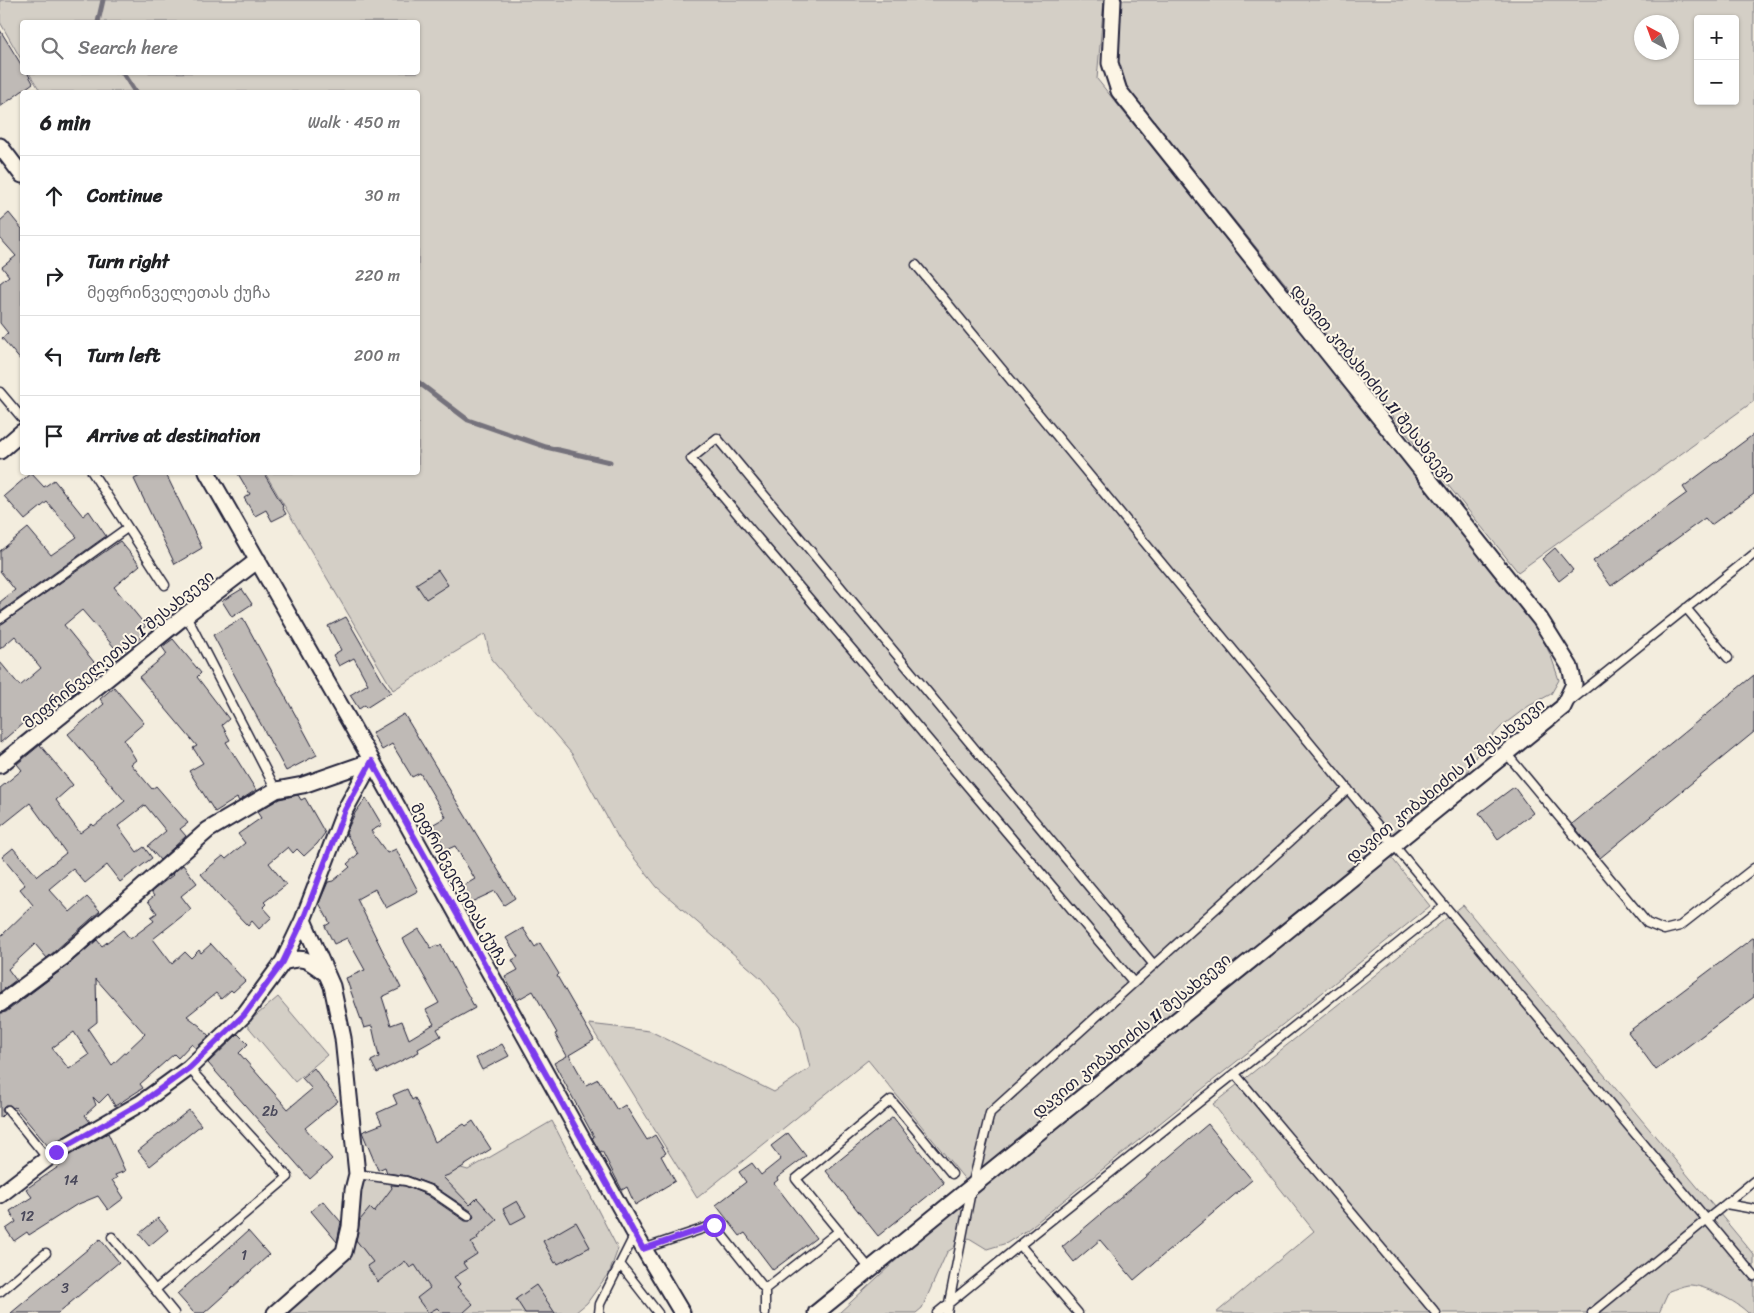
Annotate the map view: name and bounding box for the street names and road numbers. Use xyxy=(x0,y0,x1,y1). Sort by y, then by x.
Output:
street label: დავით კობახიძის II შესახვევი xyxy=(1284,277,1464,490)
street label: მეფრინველეთას I შესახვევი xyxy=(16,563,221,736)
street label: დავით კობახიძის II შესახვევი xyxy=(1339,690,1552,870)
street label: მეფრინველეთას ქუჩა xyxy=(402,797,517,972)
street label: დავით კობახიძის II შესახვევი xyxy=(1025,945,1238,1125)

